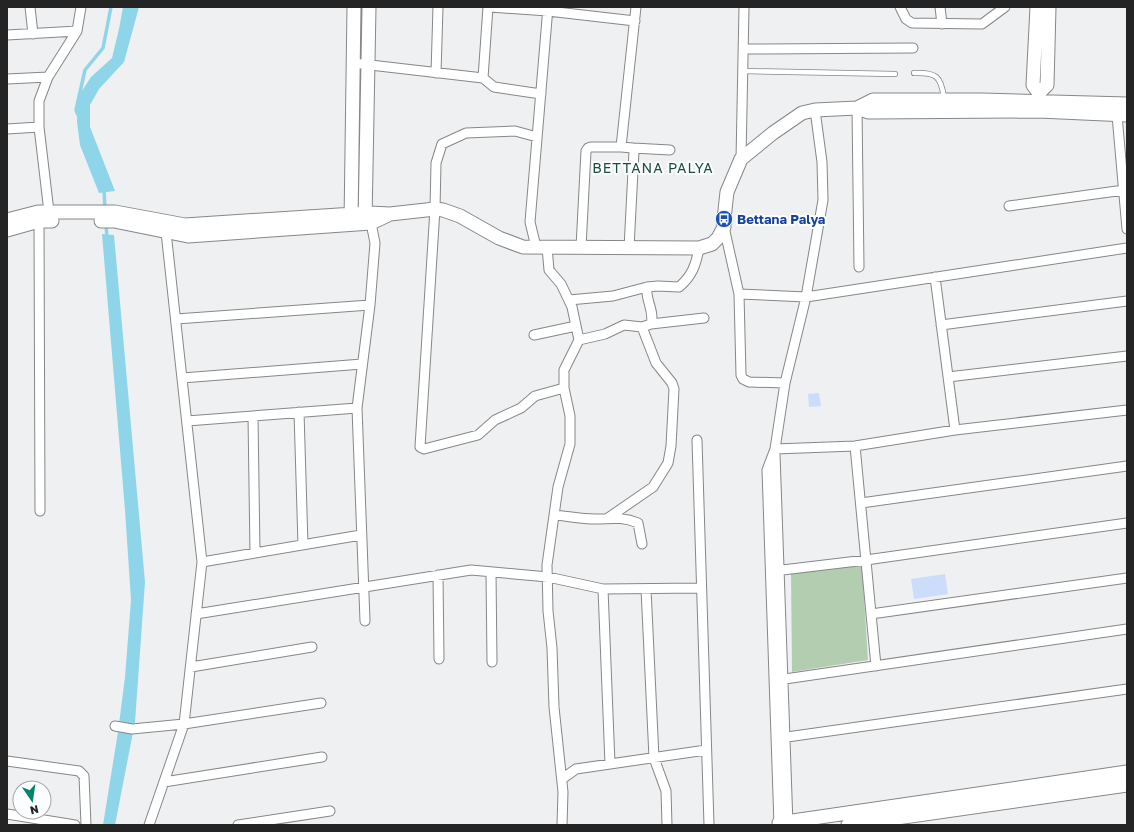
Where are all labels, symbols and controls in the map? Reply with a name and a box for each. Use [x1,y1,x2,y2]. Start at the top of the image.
district label: BETTANA PALYA [592,159,714,176]
bus stop icon: Bettana Palya [714,209,734,229]
place label: Bettana Palya [737,211,826,227]
north arrow [12,780,52,820]
text: N [29,803,40,818]

